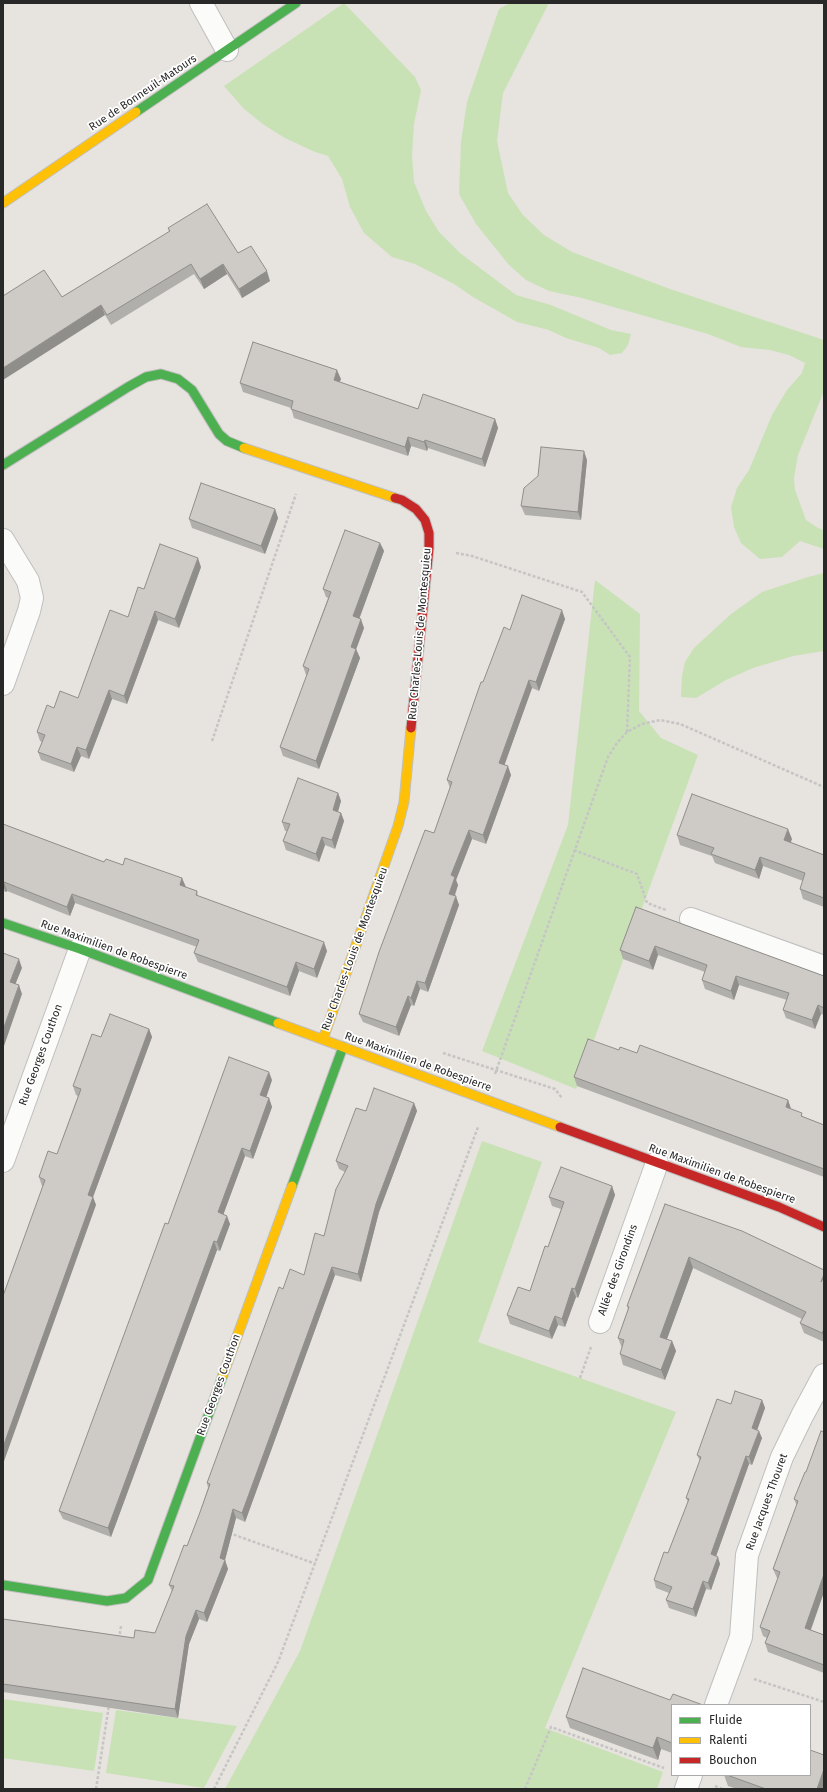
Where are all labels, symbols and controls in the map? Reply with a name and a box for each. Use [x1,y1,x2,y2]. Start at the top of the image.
street label: Rue de Bonneuil-Matours [87,52,199,134]
street label: Rue Charles-Louis de Montesquieu [406,547,434,721]
street label: Rue Charles-Louis de Montesquieu [319,866,391,1032]
street label: Rue Maximilien de Robespierre [39,917,189,983]
street label: Rue Georges Couthon [16,1002,66,1108]
street label: Rue Maximilien de Robespierre [343,1029,493,1095]
street label: Rue Maximilien de Robespierre [647,1141,797,1207]
street label: Allée des Girondins [595,1222,641,1318]
street label: Rue Georges Couthon [194,1332,244,1438]
street label: Rue Jacques Thouret [743,1452,791,1552]
legend [671,1704,811,1776]
text: Fluide [709,1713,742,1727]
text: Ralenti [709,1733,747,1747]
text: Bouchon [709,1753,757,1767]

